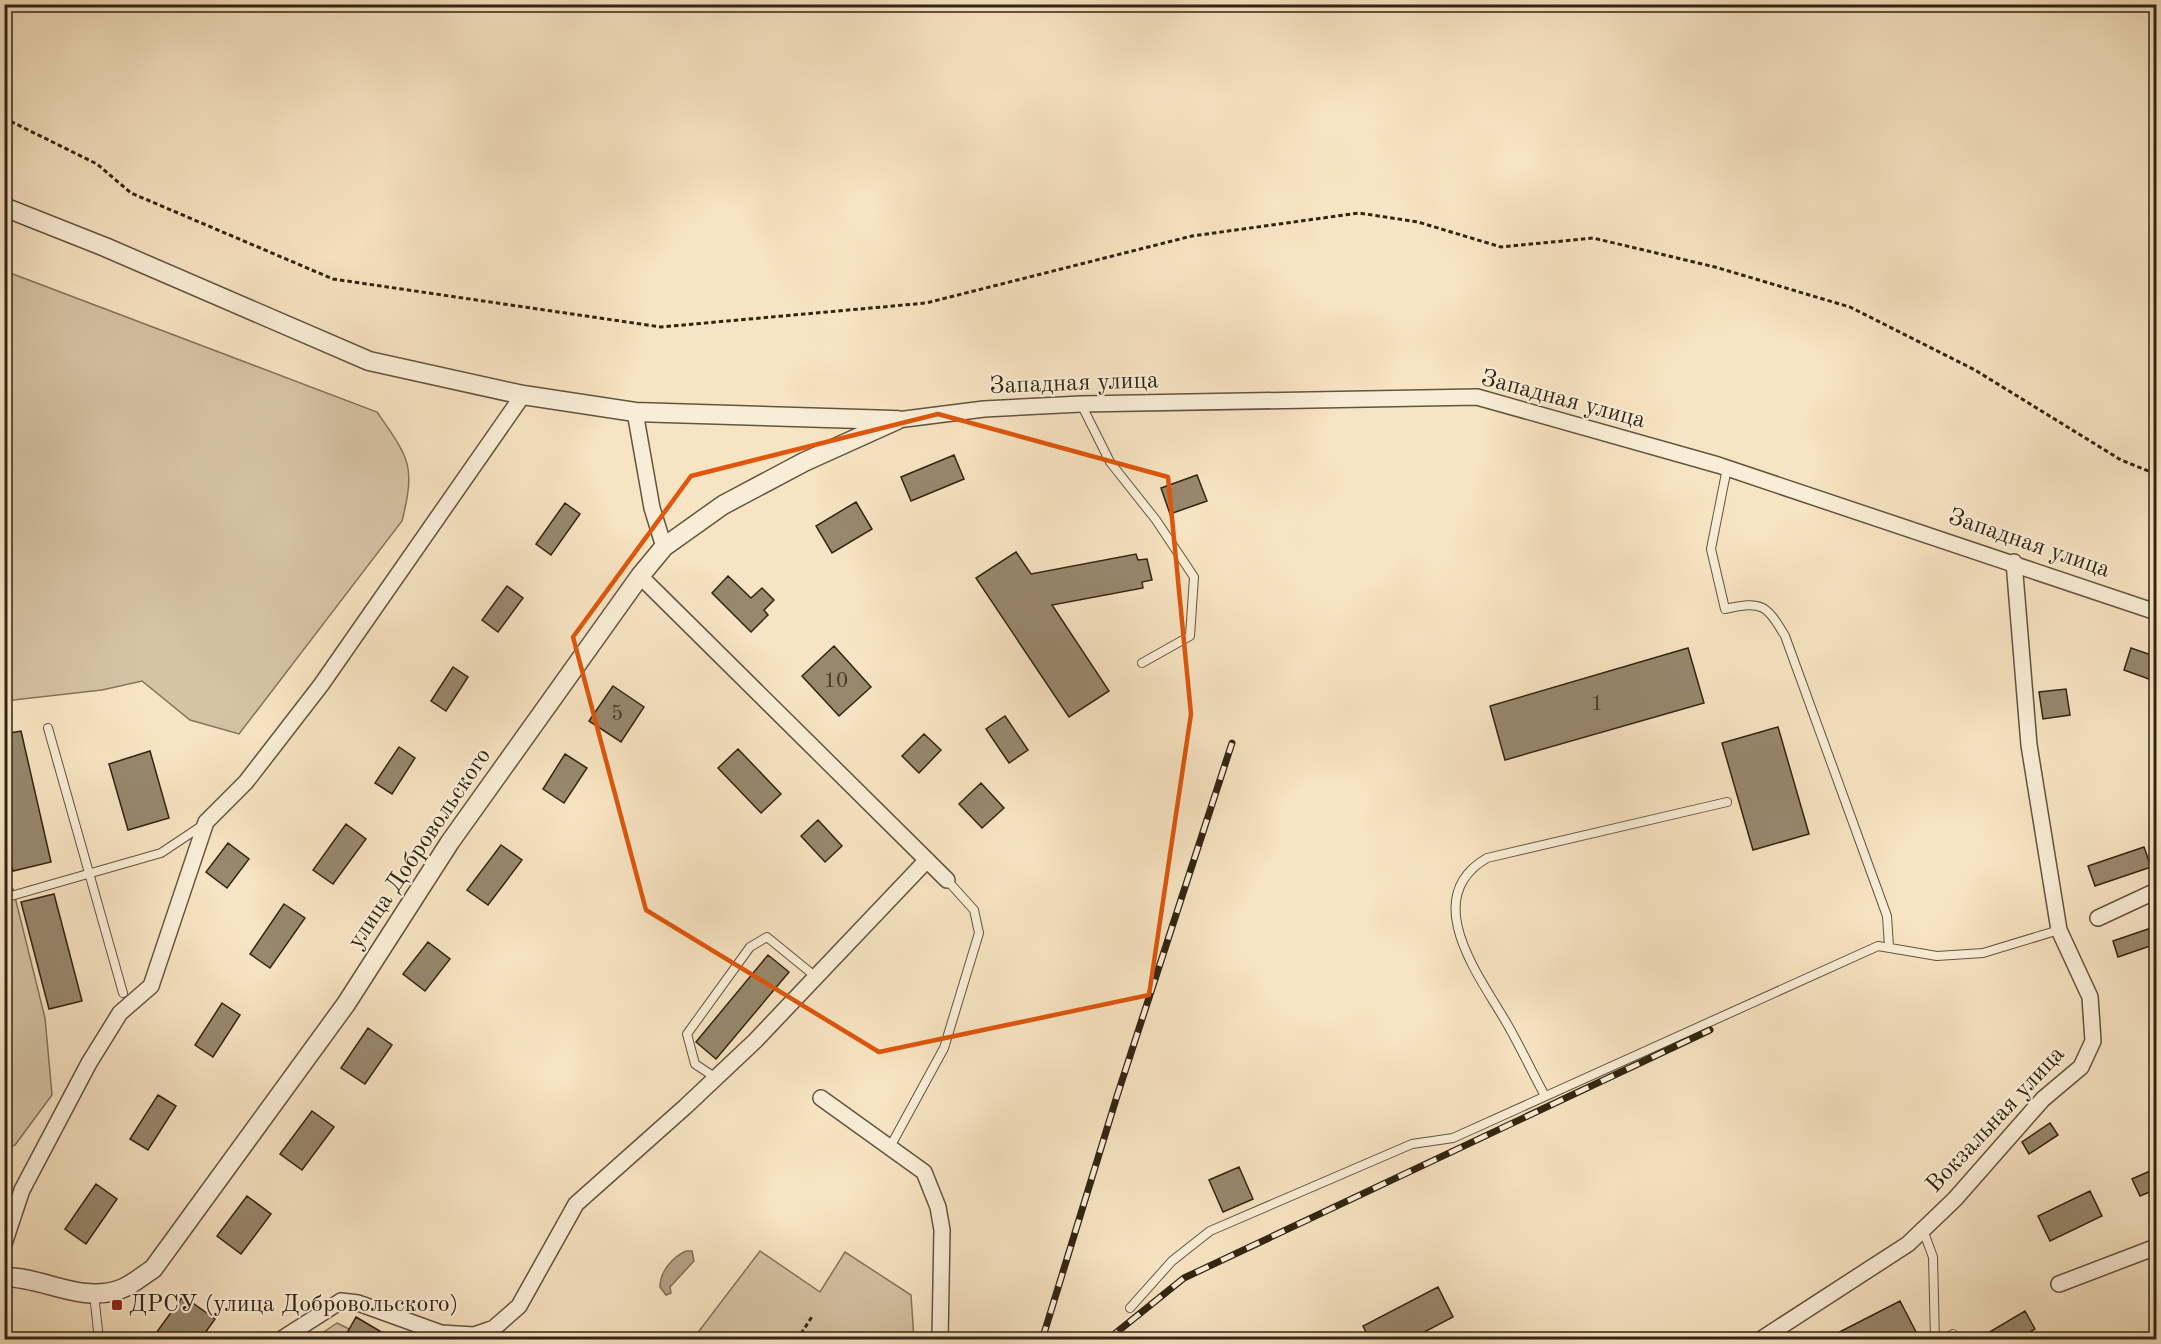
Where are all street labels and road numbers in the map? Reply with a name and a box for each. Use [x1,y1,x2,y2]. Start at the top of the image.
street label: Западная улица [1478,367,1648,434]
street label: Западная улица [989,369,1159,399]
street label: Западная улица [1945,505,2113,583]
street label: улица Добровольского [344,744,496,954]
street label: Вокзальная улица [1922,1042,2070,1198]

